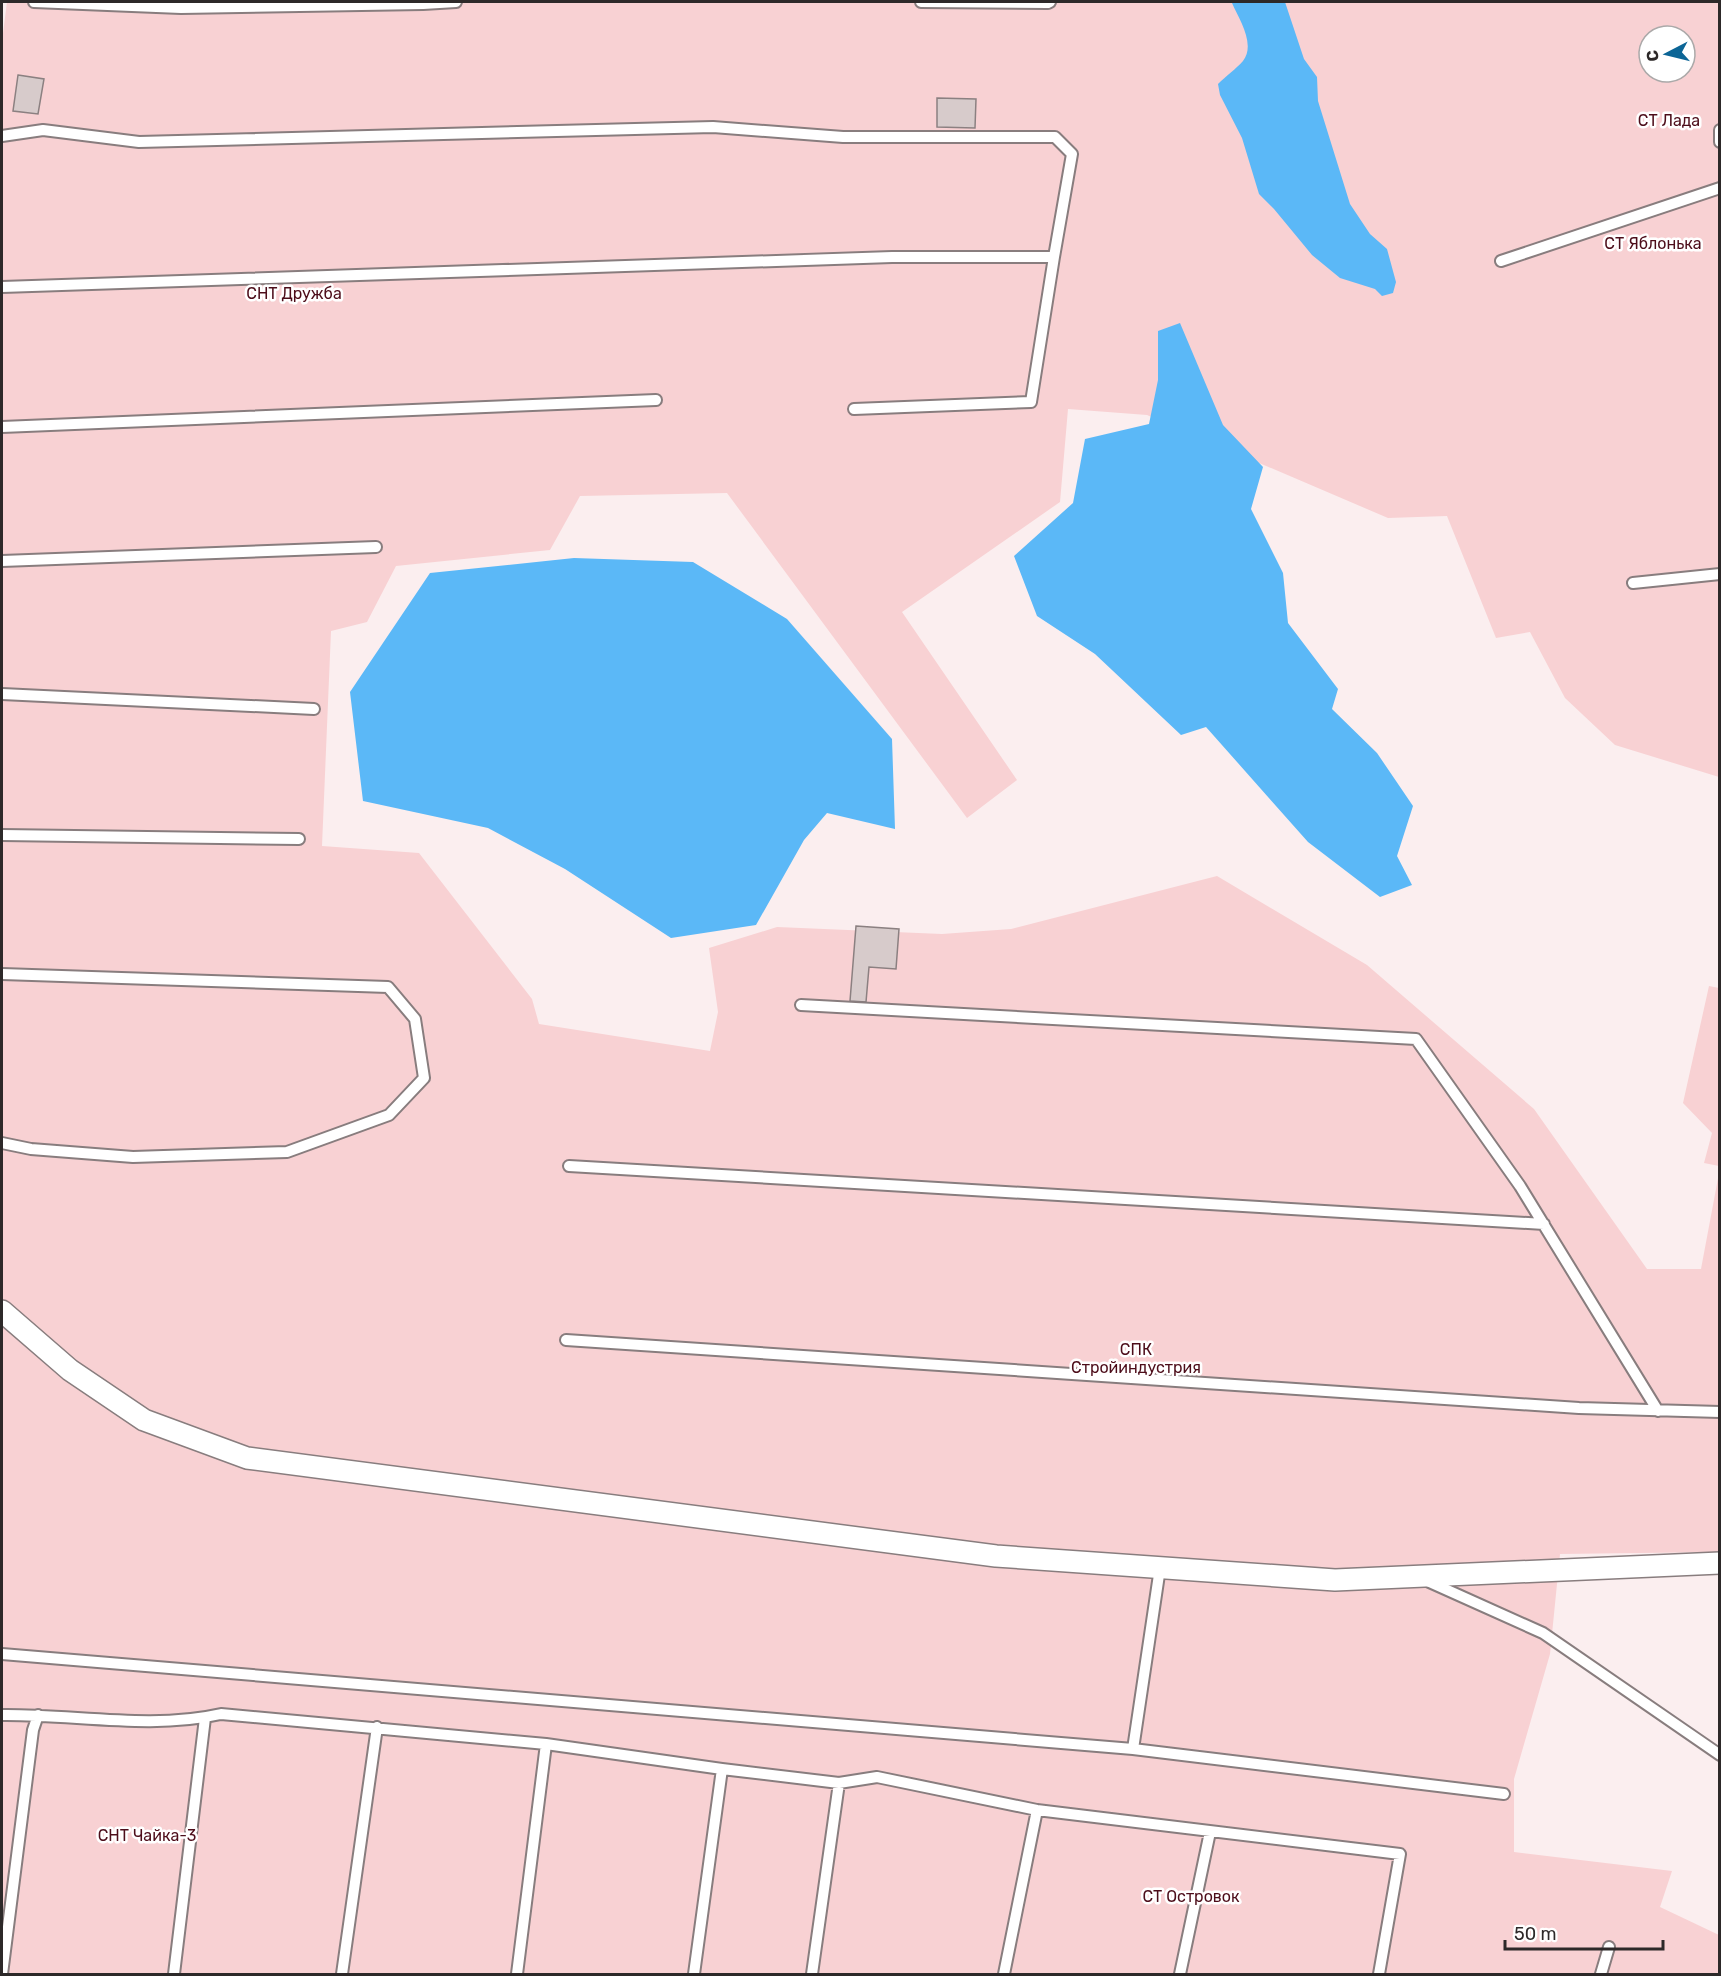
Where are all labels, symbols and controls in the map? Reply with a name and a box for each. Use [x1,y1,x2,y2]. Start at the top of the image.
north arrow [1637,24,1697,84]
text: С [1642,49,1663,63]
park label: СТ Лада [1638,111,1700,130]
park label: СТ Яблонька [1604,234,1702,253]
park label: СНТ Дружба [246,284,342,303]
park label: СПК Стройиндустрия [1071,1340,1201,1377]
park label: СНТ Чайка-3 [98,1826,196,1845]
park label: СТ Островок [1142,1887,1240,1906]
scale bar [1505,1913,1662,1951]
text: 50 m [1514,1923,1557,1945]

